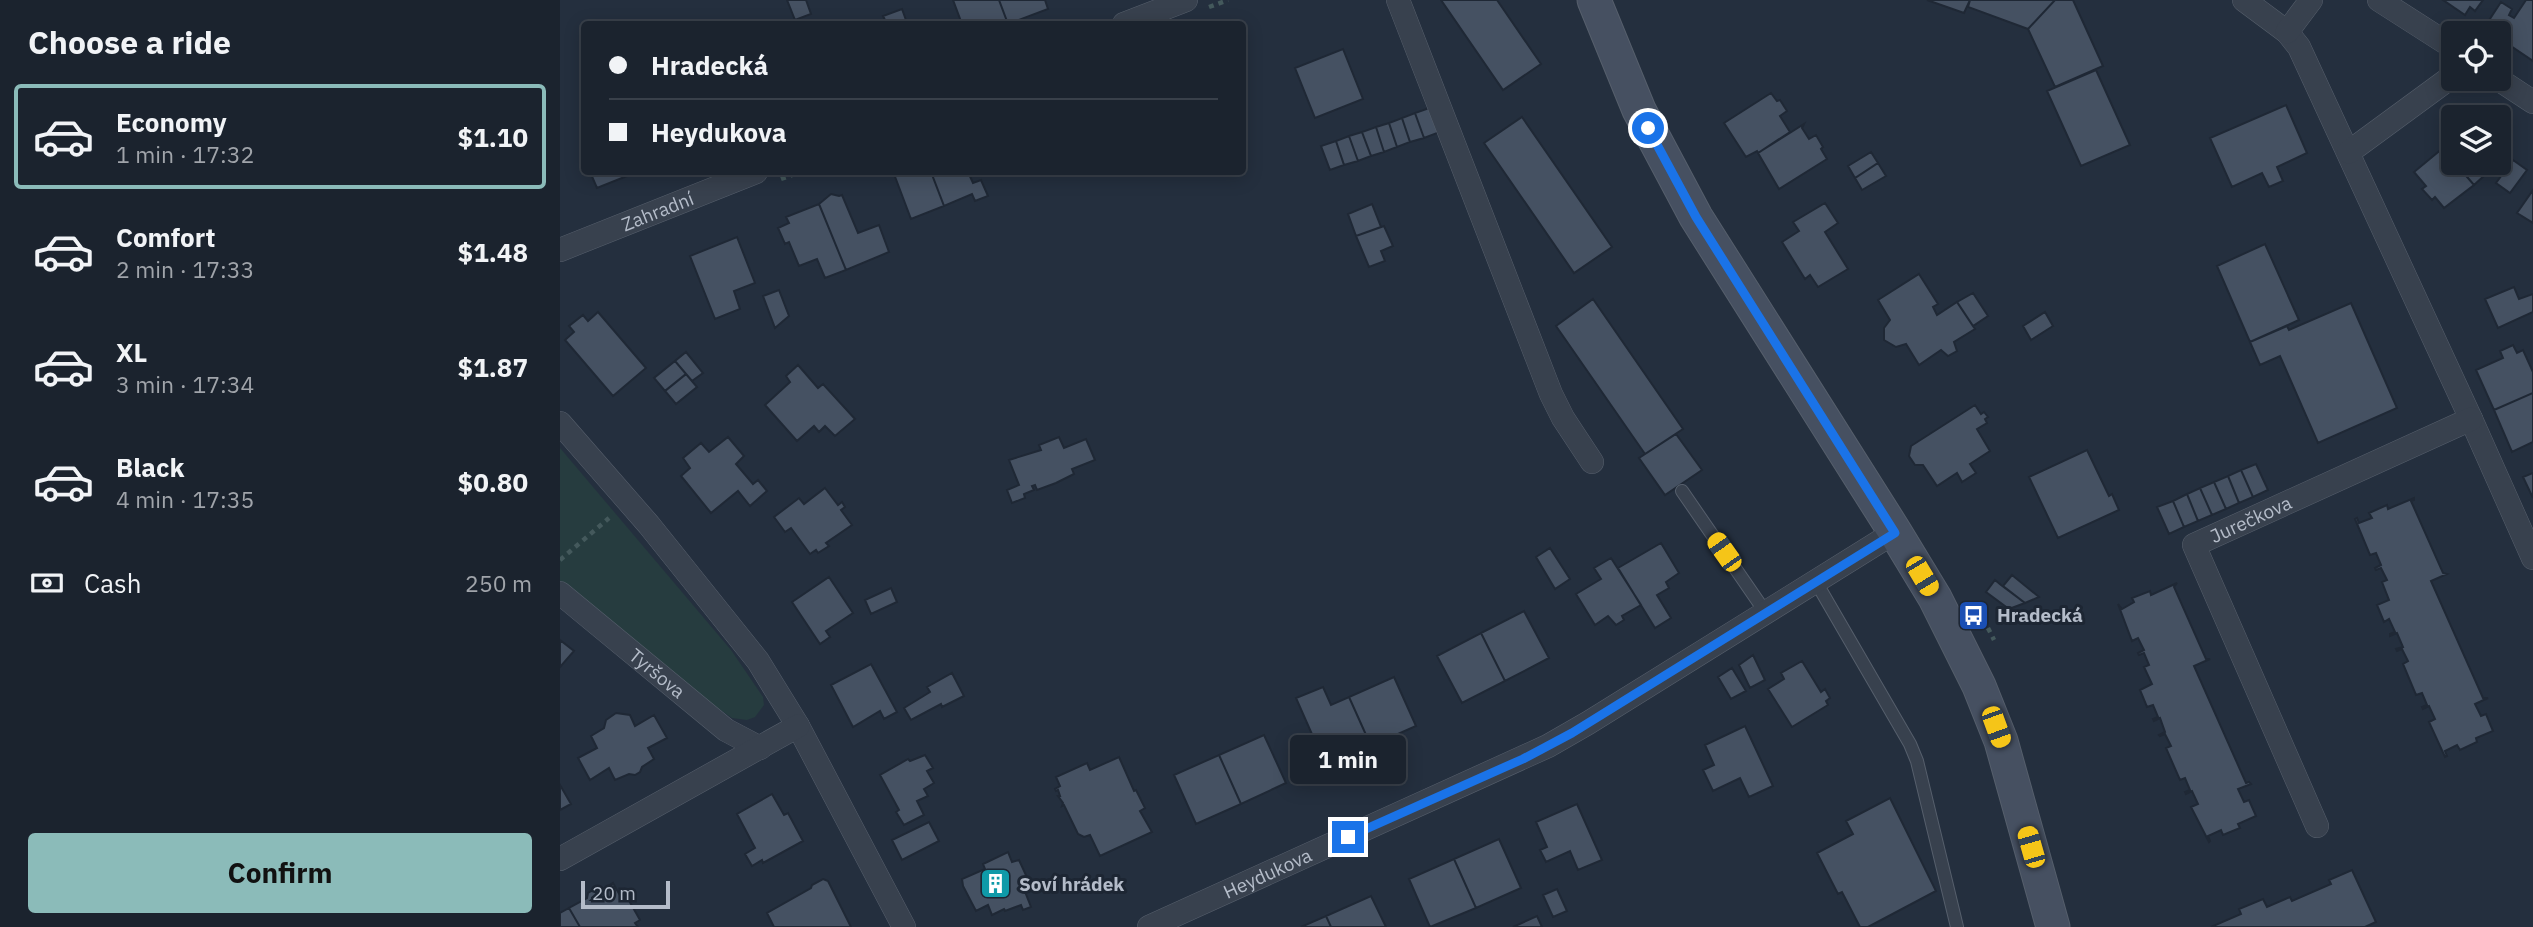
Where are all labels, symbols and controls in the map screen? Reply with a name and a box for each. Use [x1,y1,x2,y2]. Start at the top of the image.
text: Choose a ride [28,21,231,63]
map controls [2441,21,2511,175]
button: locate [2441,21,2511,91]
text: Hradecká [651,48,768,82]
icon: car [32,105,95,168]
text: Economy [116,105,227,139]
button: layers [2441,105,2511,175]
route start [1632,112,1664,144]
text: Heydukova [651,115,787,149]
text: $1.10 [458,120,528,154]
text: 1 min · 17:32 [116,139,254,169]
street label: Zahradní [618,186,697,236]
icon: car [32,220,95,283]
text: Comfort [116,220,215,254]
text: $1.48 [458,235,528,269]
text: 2 min · 17:33 [116,254,254,284]
icon: car [32,335,95,398]
text: XL [116,335,147,369]
text: $1.87 [458,350,528,384]
text: 3 min · 17:34 [116,369,254,399]
icon: car [32,450,95,513]
text: Black [116,450,184,484]
text: $0.80 [458,465,528,499]
text: 4 min · 17:35 [116,484,254,514]
street label: Jurečkova [2206,490,2295,548]
car [1704,529,1745,575]
car [1903,553,1942,599]
icon: cash [28,564,66,602]
text: Cash [84,566,141,600]
text: 250 m [465,568,532,598]
bus stop icon: Hradecká [1957,598,1991,632]
place label: Hradecká [1997,603,2083,627]
street label: Tyršova [624,643,690,703]
car [1979,704,2014,750]
callout: 1 min [1290,736,1406,784]
text: 1 min [1318,744,1378,774]
route end [1332,821,1364,853]
car [2016,824,2047,870]
button: Confirm [28,833,532,913]
street label: Heydukova [1219,843,1315,904]
building icon: Soví hrádek [979,867,1013,901]
place label: Soví hrádek [1019,872,1124,896]
scale bar [581,878,670,910]
text: 20 m [592,881,636,905]

